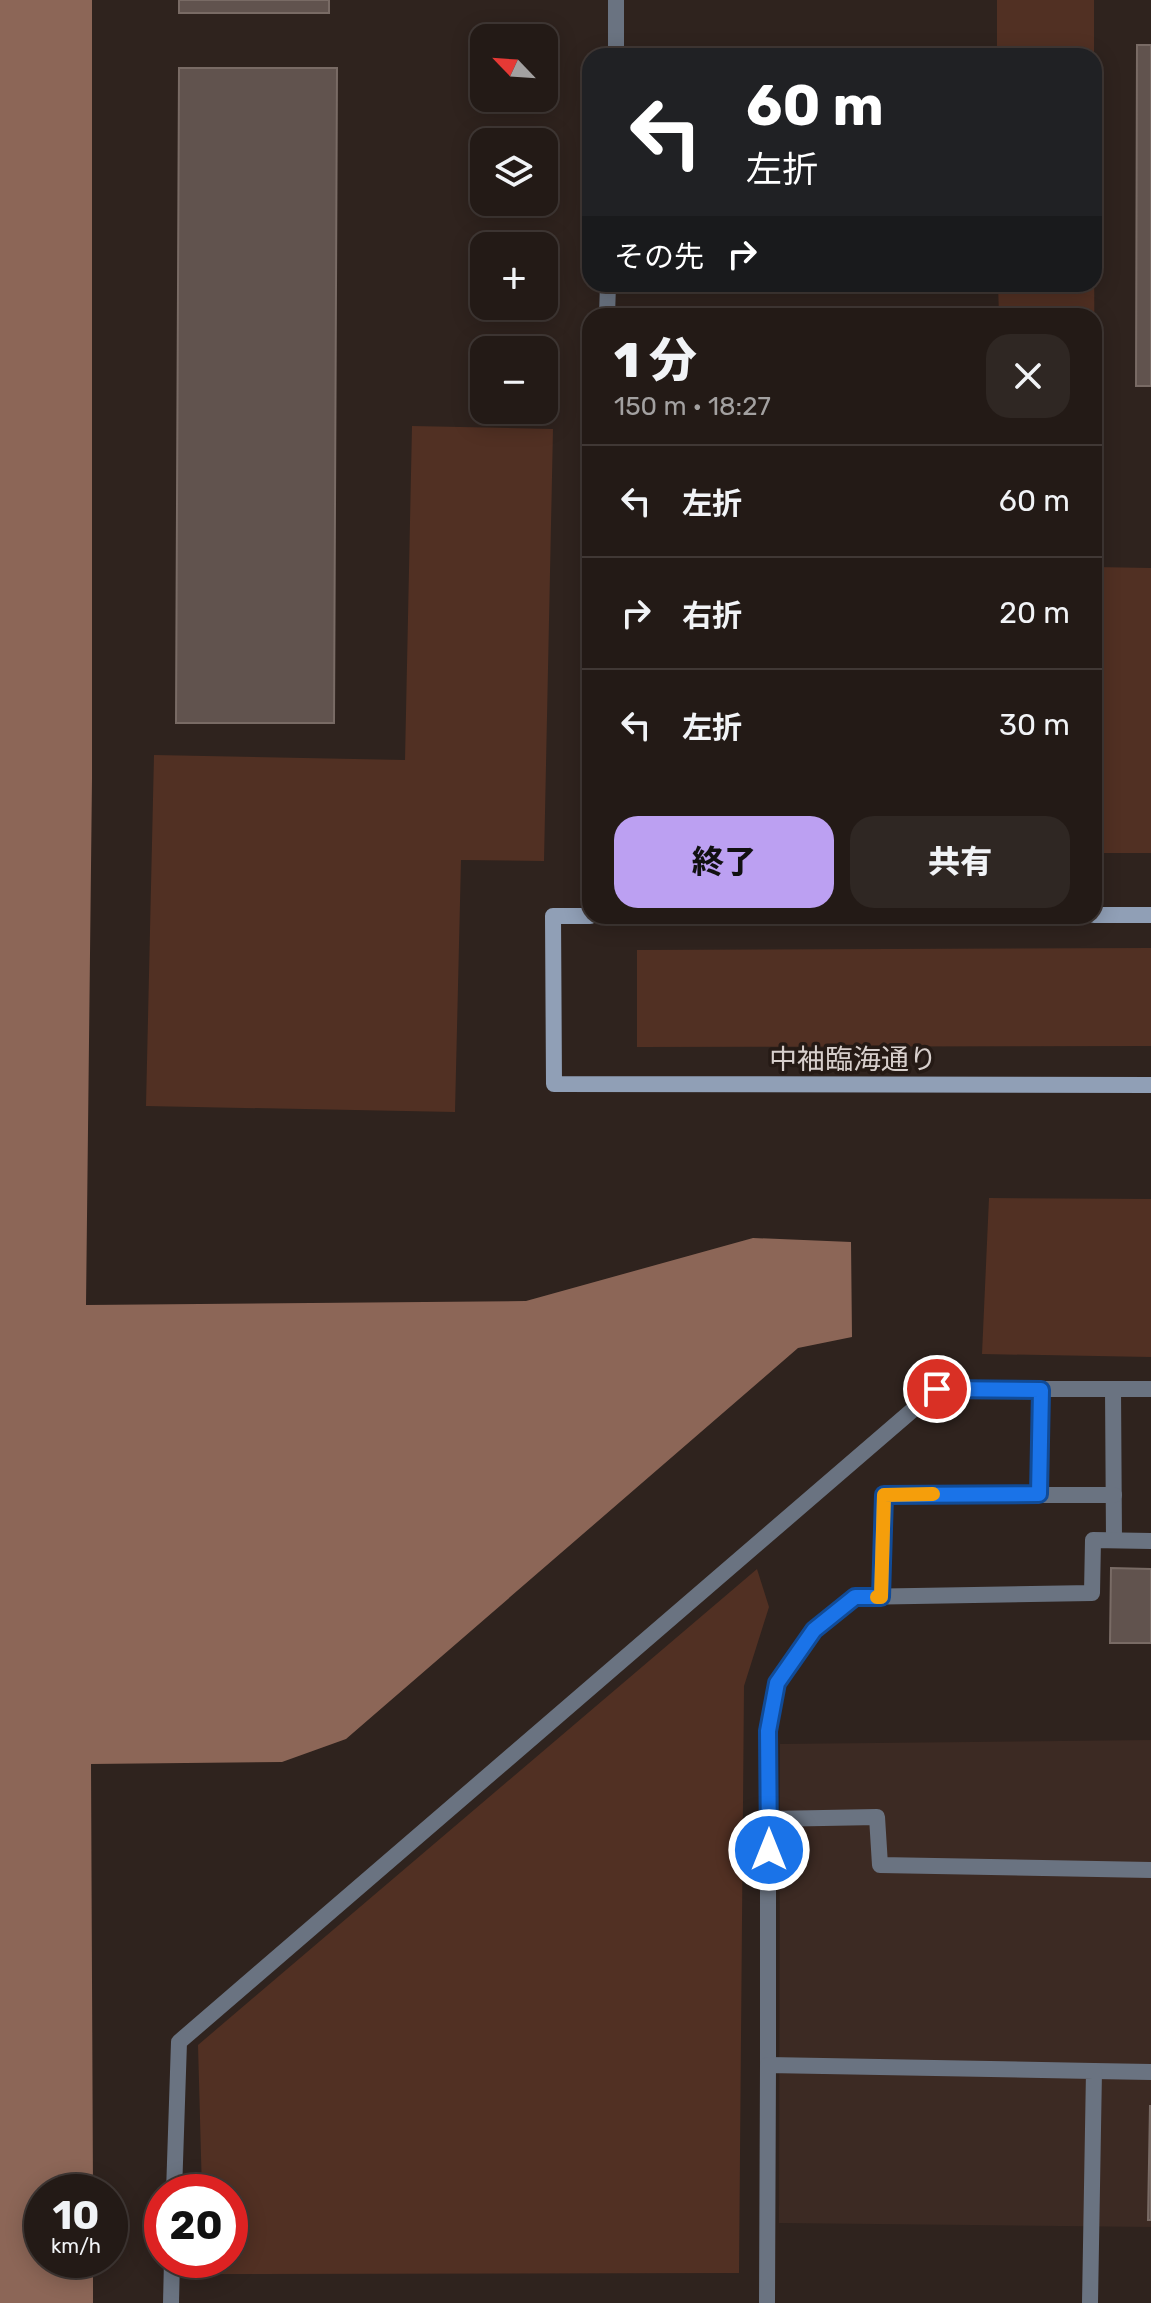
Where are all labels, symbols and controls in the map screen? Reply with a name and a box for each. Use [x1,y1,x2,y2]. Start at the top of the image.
north arrow [470,24,558,112]
map controls [470,24,558,424]
text: 60 m [746,73,884,139]
icon: left [614,80,718,184]
button: layers [470,128,558,216]
text: 左折 [746,148,818,191]
button: + [470,232,558,320]
icon: right [720,232,764,276]
text: その先 [614,239,704,275]
text: 1 分 [614,332,697,389]
button: close [986,334,1070,418]
button: − [470,336,558,424]
text: 150 m · 18:27 [614,391,771,422]
icon: left [614,479,658,523]
text: 60 m [999,483,1070,519]
text: 左折 [682,486,742,522]
icon: right [614,591,658,635]
text: 20 m [999,595,1070,631]
text: 右折 [682,598,742,634]
icon: left [614,703,658,747]
text: 30 m [999,707,1070,743]
text: 左折 [682,710,742,746]
button: 終了 [614,816,834,908]
button: 共有 [850,816,1070,908]
street label: 中袖臨海通り [769,1043,937,1076]
pin [903,1355,971,1423]
icon: arrive [915,1367,959,1411]
position arrow [727,1808,811,1892]
speed limit sign: 20 [144,2174,248,2278]
text: 10 [52,2192,100,2239]
text: km/h [51,2234,101,2258]

